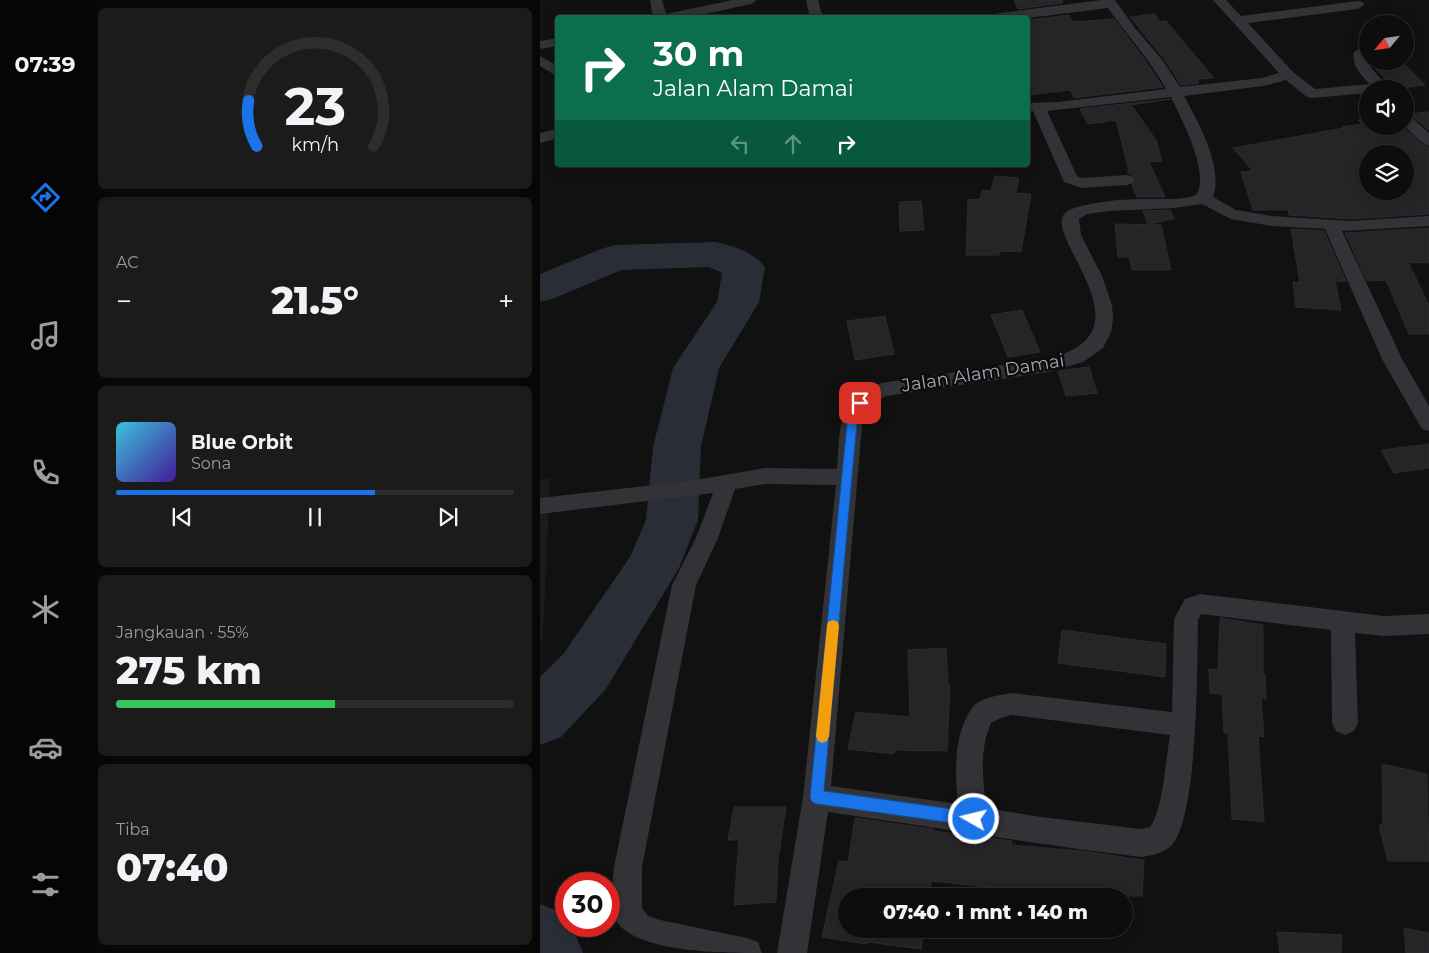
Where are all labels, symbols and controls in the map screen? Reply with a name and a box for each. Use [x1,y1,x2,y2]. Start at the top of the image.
north arrow [1359,15,1414,70]
map controls [1359,15,1414,200]
text: 30 m [653,32,744,75]
icon: right [570,35,635,100]
text: 07:39 [15,51,75,78]
text: 23 [284,75,346,138]
text: Jalan Alam Damai [653,75,854,102]
button: sound [1359,80,1414,135]
icon: left [726,130,754,158]
icon: ahead [779,130,807,158]
icon: right [832,130,860,158]
text: km/h [291,134,339,155]
button: layers [1359,145,1414,200]
icon: directions [28,180,63,215]
text: AC [116,253,139,272]
text: 21.5° [271,277,359,324]
text: − [116,284,132,318]
text: + [498,284,514,318]
icon: music [28,318,63,353]
street label: Jalan Alam Damai [899,349,1066,397]
pin [839,382,881,424]
icon: arrive [846,389,874,417]
text: Blue Orbit [191,431,293,454]
text: Sona [191,454,231,473]
icon: phone [28,455,63,490]
icon: previous [168,503,196,531]
icon: pause [301,503,329,531]
icon: next [434,503,462,531]
icon: climate [28,592,63,627]
text: Jangkauan · 55% [116,623,249,642]
text: 275 km [116,647,262,694]
icon: car [28,730,63,765]
position arrow [947,792,999,844]
text: Tiba [116,820,150,839]
text: 07:40 [116,844,229,891]
icon: filters [28,867,63,902]
speed limit sign: 30 [555,872,620,937]
text: 07:40 · 1 mnt · 140 m [883,901,1088,924]

